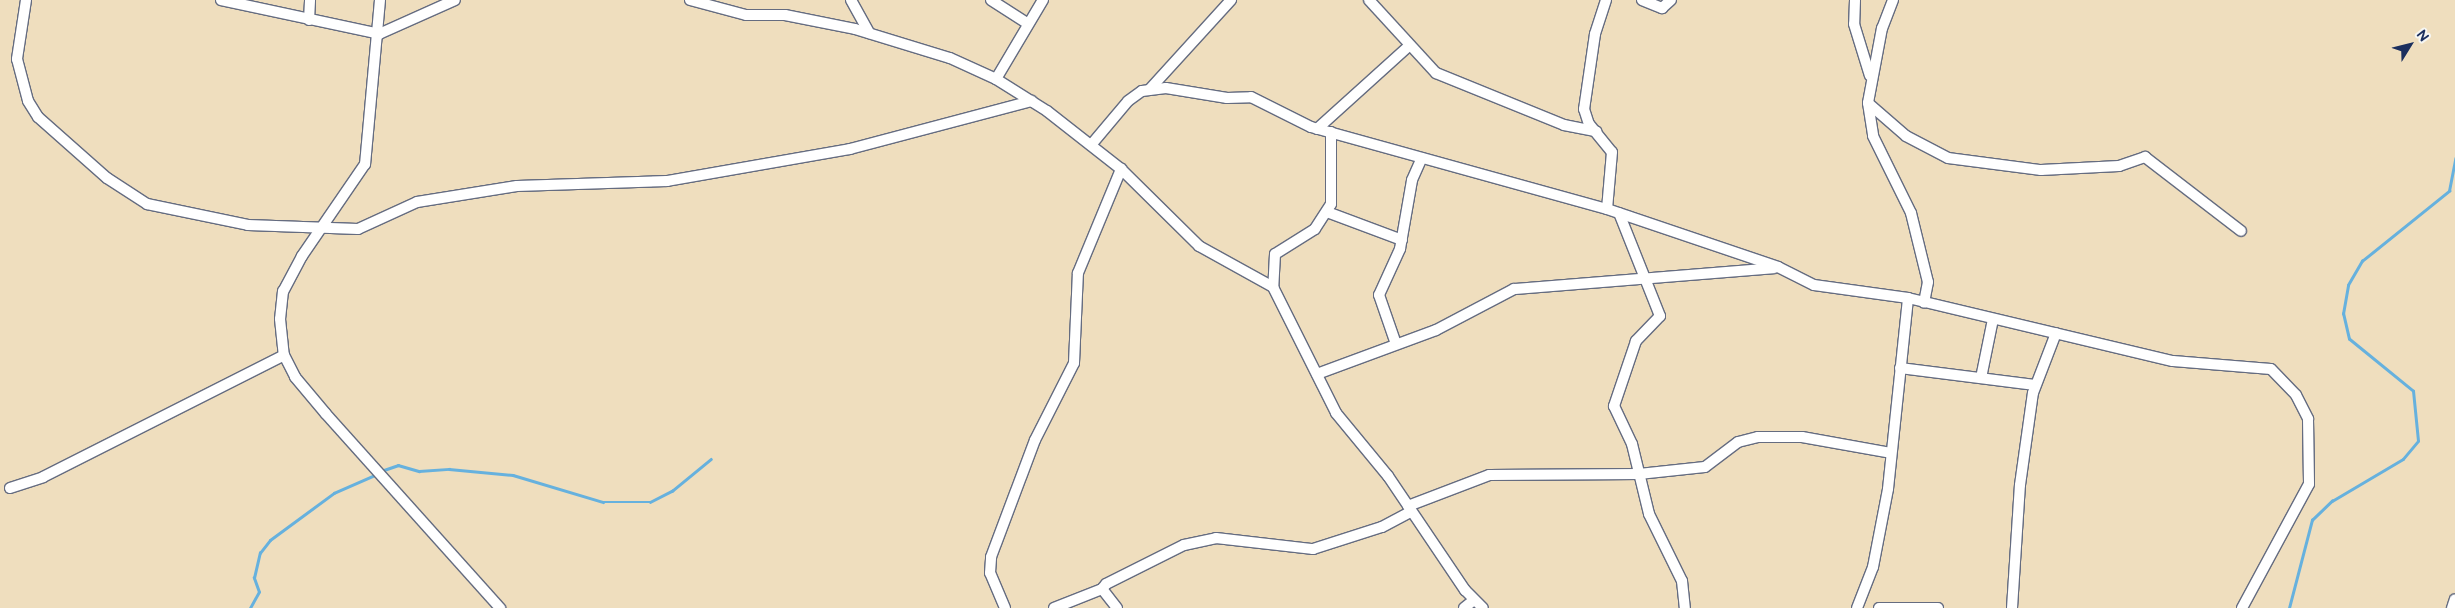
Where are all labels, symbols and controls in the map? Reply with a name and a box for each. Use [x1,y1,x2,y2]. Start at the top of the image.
north arrow [2385,20,2435,70]
text: N [2413,27,2433,45]

